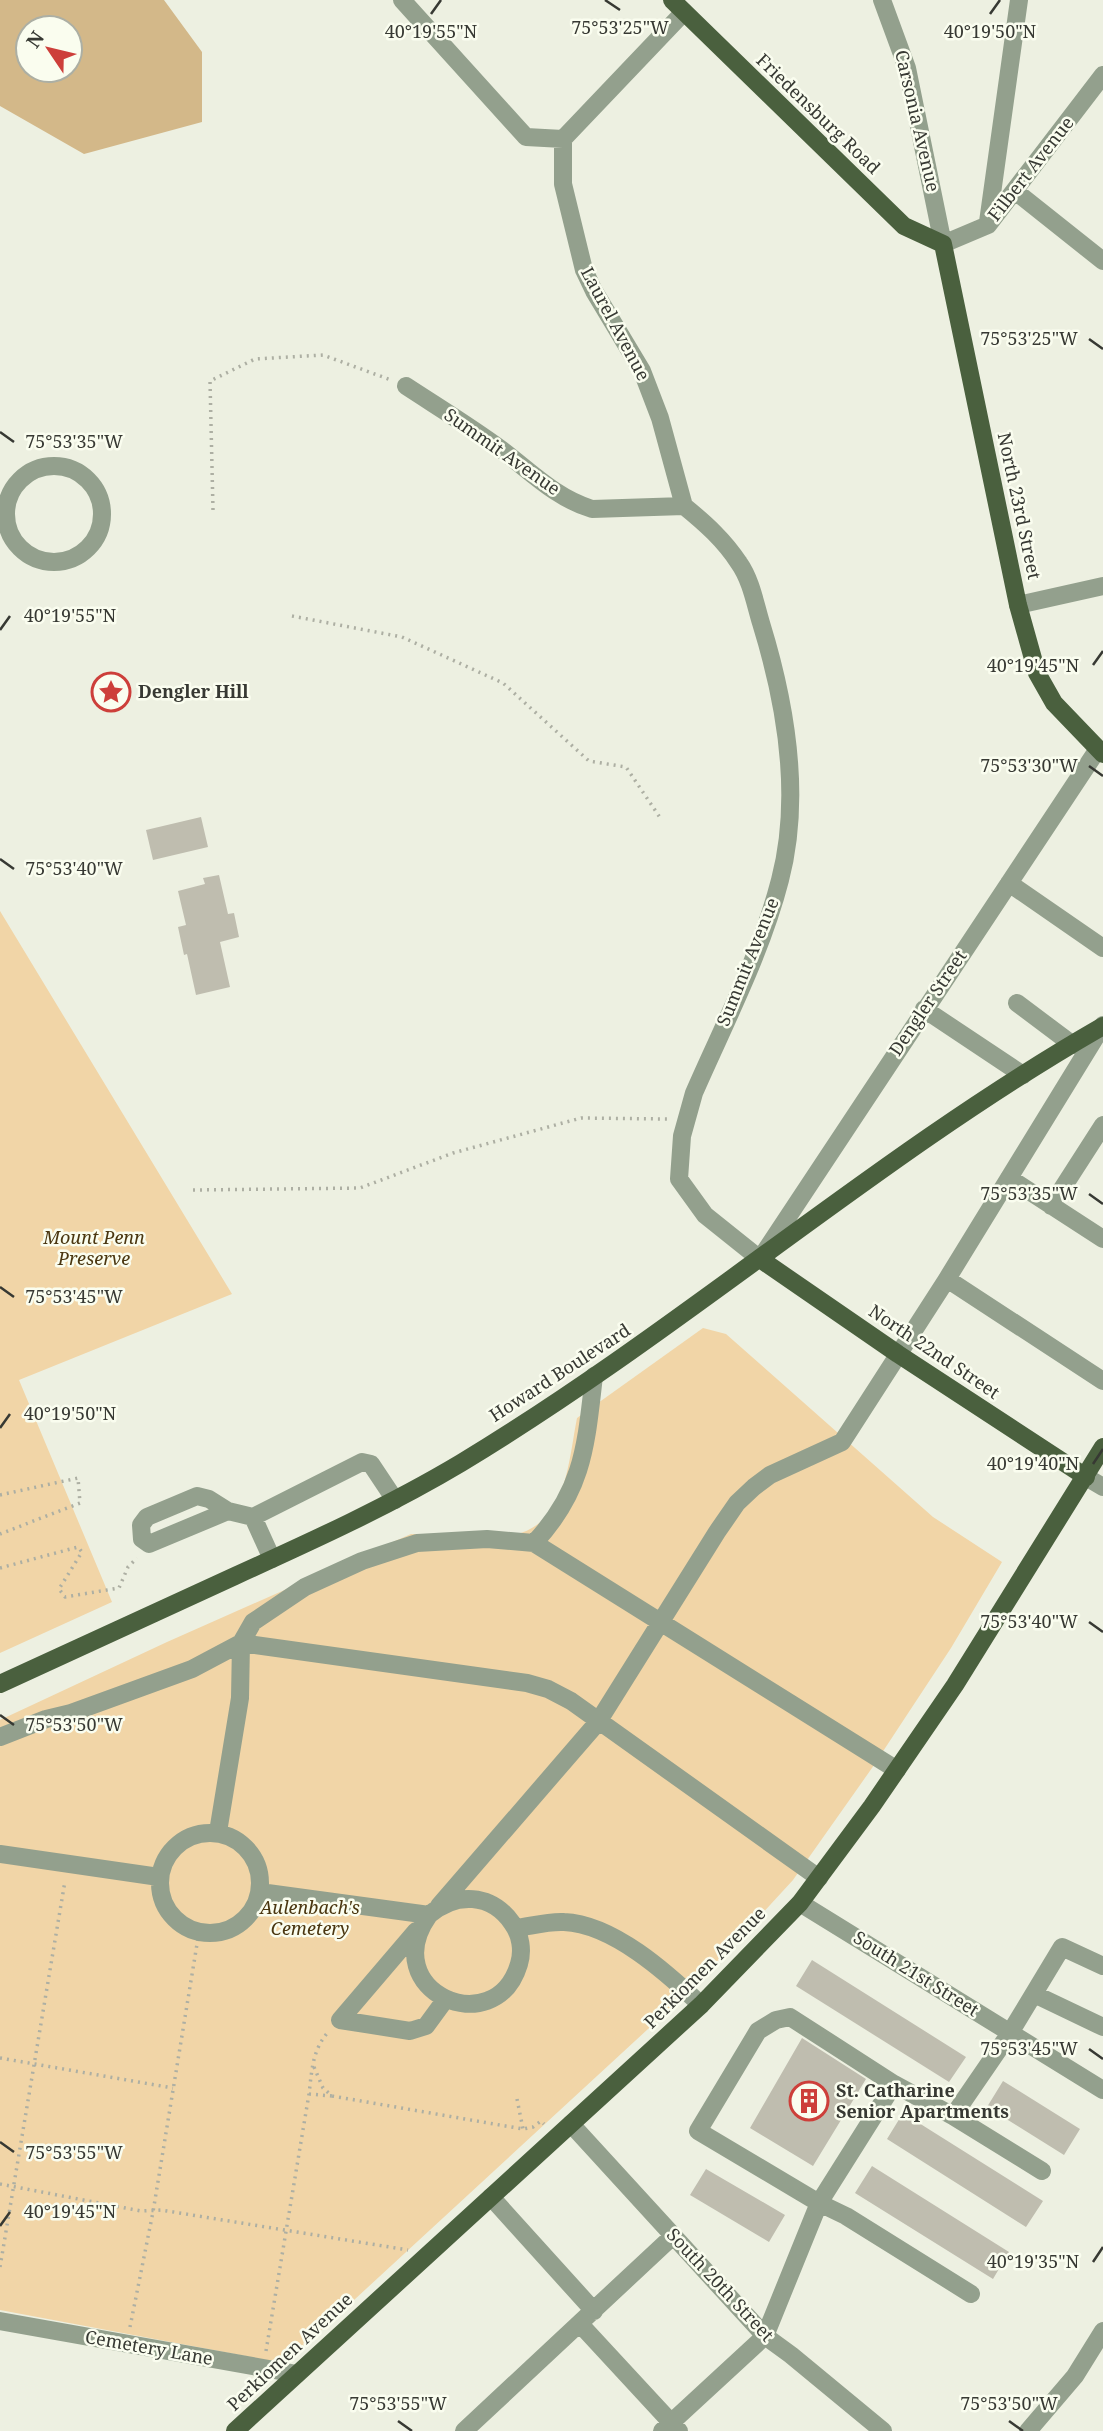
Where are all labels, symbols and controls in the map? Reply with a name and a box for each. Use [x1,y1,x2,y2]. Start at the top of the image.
north arrow [14,14,84,84]
text: 75°53'25"W [571,15,669,39]
text: 40°19'55"N [385,19,478,43]
text: 40°19'50"N [944,19,1037,43]
text: N [20,26,50,53]
street label: Friedensburg Road [752,48,886,179]
street label: Carsonia Avenue [890,48,946,194]
street label: Filbert Avenue [982,111,1079,226]
street label: Laurel Avenue [576,262,656,385]
text: 75°53'25"W [980,326,1078,350]
street label: Summit Avenue [440,402,565,500]
text: 75°53'35"W [25,429,123,453]
street label: North 23rd Street [993,430,1047,581]
text: 40°19'55"N [24,603,117,627]
text: 40°19'45"N [987,653,1080,677]
place icon: Dengler Hill [90,671,132,713]
place label: Dengler Hill [138,679,249,703]
text: 75°53'30"W [980,753,1078,777]
text: 75°53'40"W [25,856,123,880]
street label: Summit Avenue [710,894,784,1029]
street label: Dengler Street [883,945,971,1060]
text: 75°53'35"W [980,1181,1078,1205]
park label: Mount Penn Preserve [42,1225,145,1270]
text: 75°53'45"W [25,1284,123,1308]
street label: North 22nd Street [865,1299,1005,1404]
street label: Howard Boulevard [484,1318,635,1427]
text: 40°19'50"N [24,1401,117,1425]
text: 40°19'40"N [987,1451,1080,1475]
text: 75°53'40"W [980,1609,1078,1633]
text: 75°53'50"W [25,1712,123,1736]
park label: Aulenbach's Cemetery [258,1895,360,1940]
street label: Perkiomen Avenue [638,1901,770,2033]
street label: South 21st Street [849,1925,984,2021]
text: 75°53'45"W [980,2036,1078,2060]
place label: St. Catharine Senior Apartments [836,2078,1009,2123]
building icon: St. Catharine Senior Apartments [788,2080,830,2122]
text: 75°53'55"W [25,2140,123,2164]
text: 40°19'45"N [24,2199,117,2223]
street label: South 20th Street [662,2222,780,2346]
text: 40°19'35"N [987,2249,1080,2273]
street label: Perkiomen Avenue [222,2287,357,2416]
street label: Cemetery Lane [83,2324,215,2370]
text: 75°53'55"W [349,2391,447,2415]
text: 75°53'50"W [960,2391,1058,2415]

